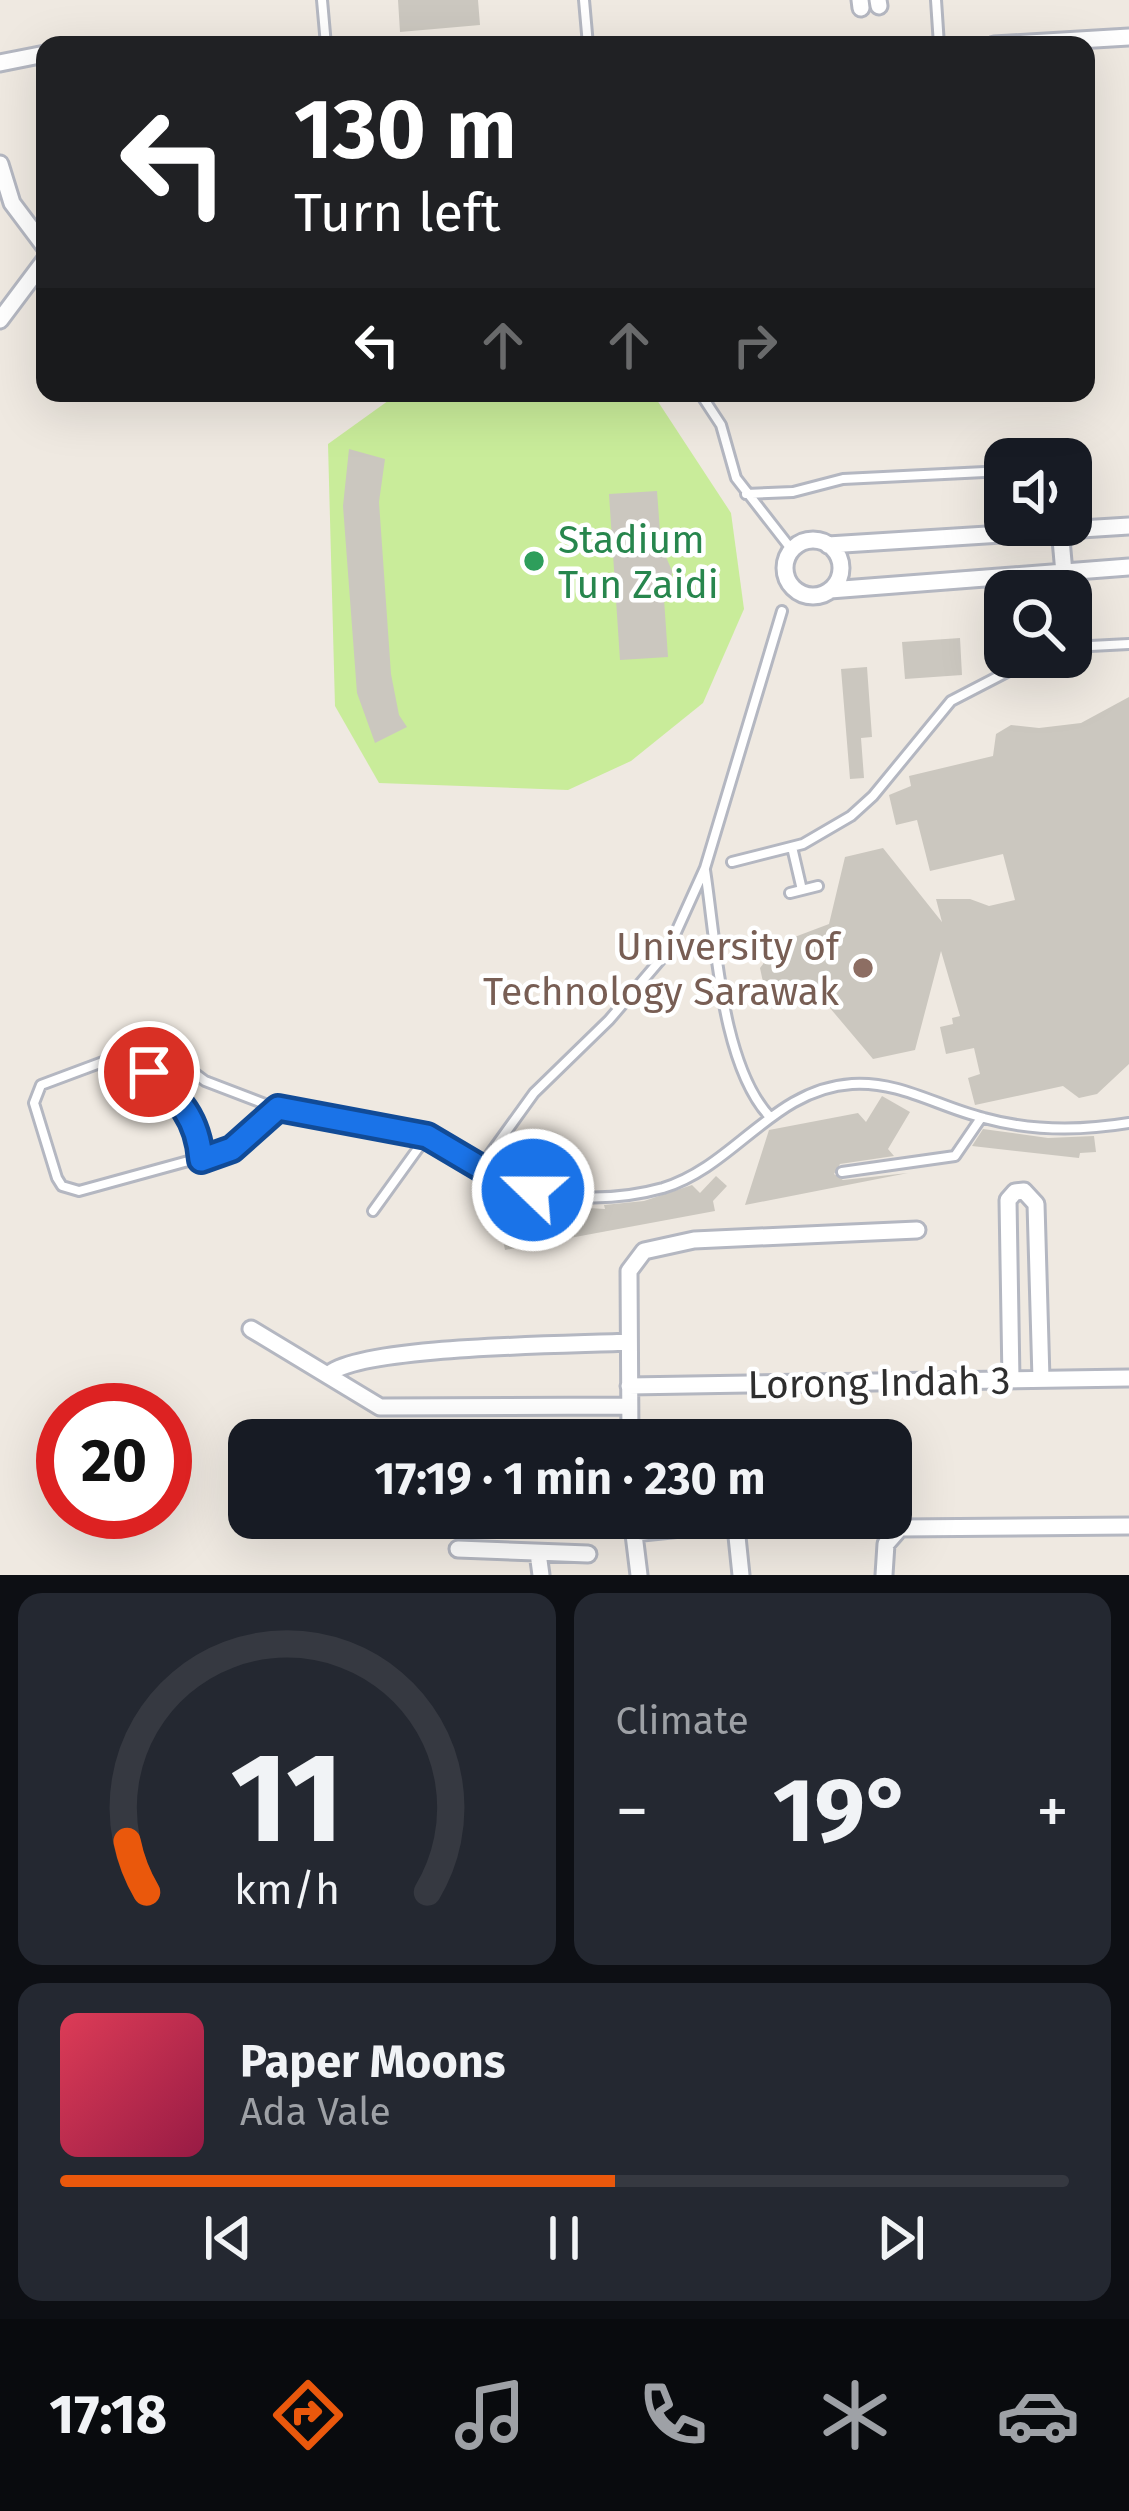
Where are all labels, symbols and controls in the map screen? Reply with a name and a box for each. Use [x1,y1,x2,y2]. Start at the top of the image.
text: 130 m [294,79,517,180]
icon: left [96,84,252,240]
text: Turn left [294,181,501,245]
icon: left [344,312,410,378]
icon: ahead [470,312,536,378]
icon: ahead [596,312,662,378]
icon: right [722,312,788,378]
map controls [984,438,1092,678]
button: sound [984,438,1092,546]
place label: Stadium Tun Zaidi [558,517,719,608]
marker: Stadium Tun Zaidi [521,548,547,574]
button: search [984,570,1092,678]
place label: University of Technology Sarawak [483,924,842,1015]
marker: University of Technology Sarawak [850,955,876,981]
pin [98,1021,200,1123]
icon: arrive [116,1039,182,1105]
position arrow [470,1127,596,1253]
street label: Lorong Indah 3 [747,1358,1011,1408]
speed limit sign: 20 [36,1383,192,1539]
text: 17:19 · 1 min · 230 m [374,1452,766,1506]
text: Climate [616,1698,749,1744]
text: 11 [230,1724,344,1874]
text: 19° [773,1757,912,1865]
text: − [616,1772,649,1851]
text: + [1036,1772,1069,1851]
text: km/h [234,1864,340,1915]
text: Paper Moons [240,2035,505,2089]
text: Ada Vale [240,2089,391,2135]
icon: previous [195,2205,261,2271]
icon: pause [531,2205,597,2271]
icon: next [868,2205,934,2271]
icon: directions [266,2373,350,2457]
icon: music [448,2373,532,2457]
icon: phone [631,2373,715,2457]
icon: climate [813,2373,897,2457]
icon: car [996,2373,1080,2457]
text: 17:18 [49,2383,167,2447]

